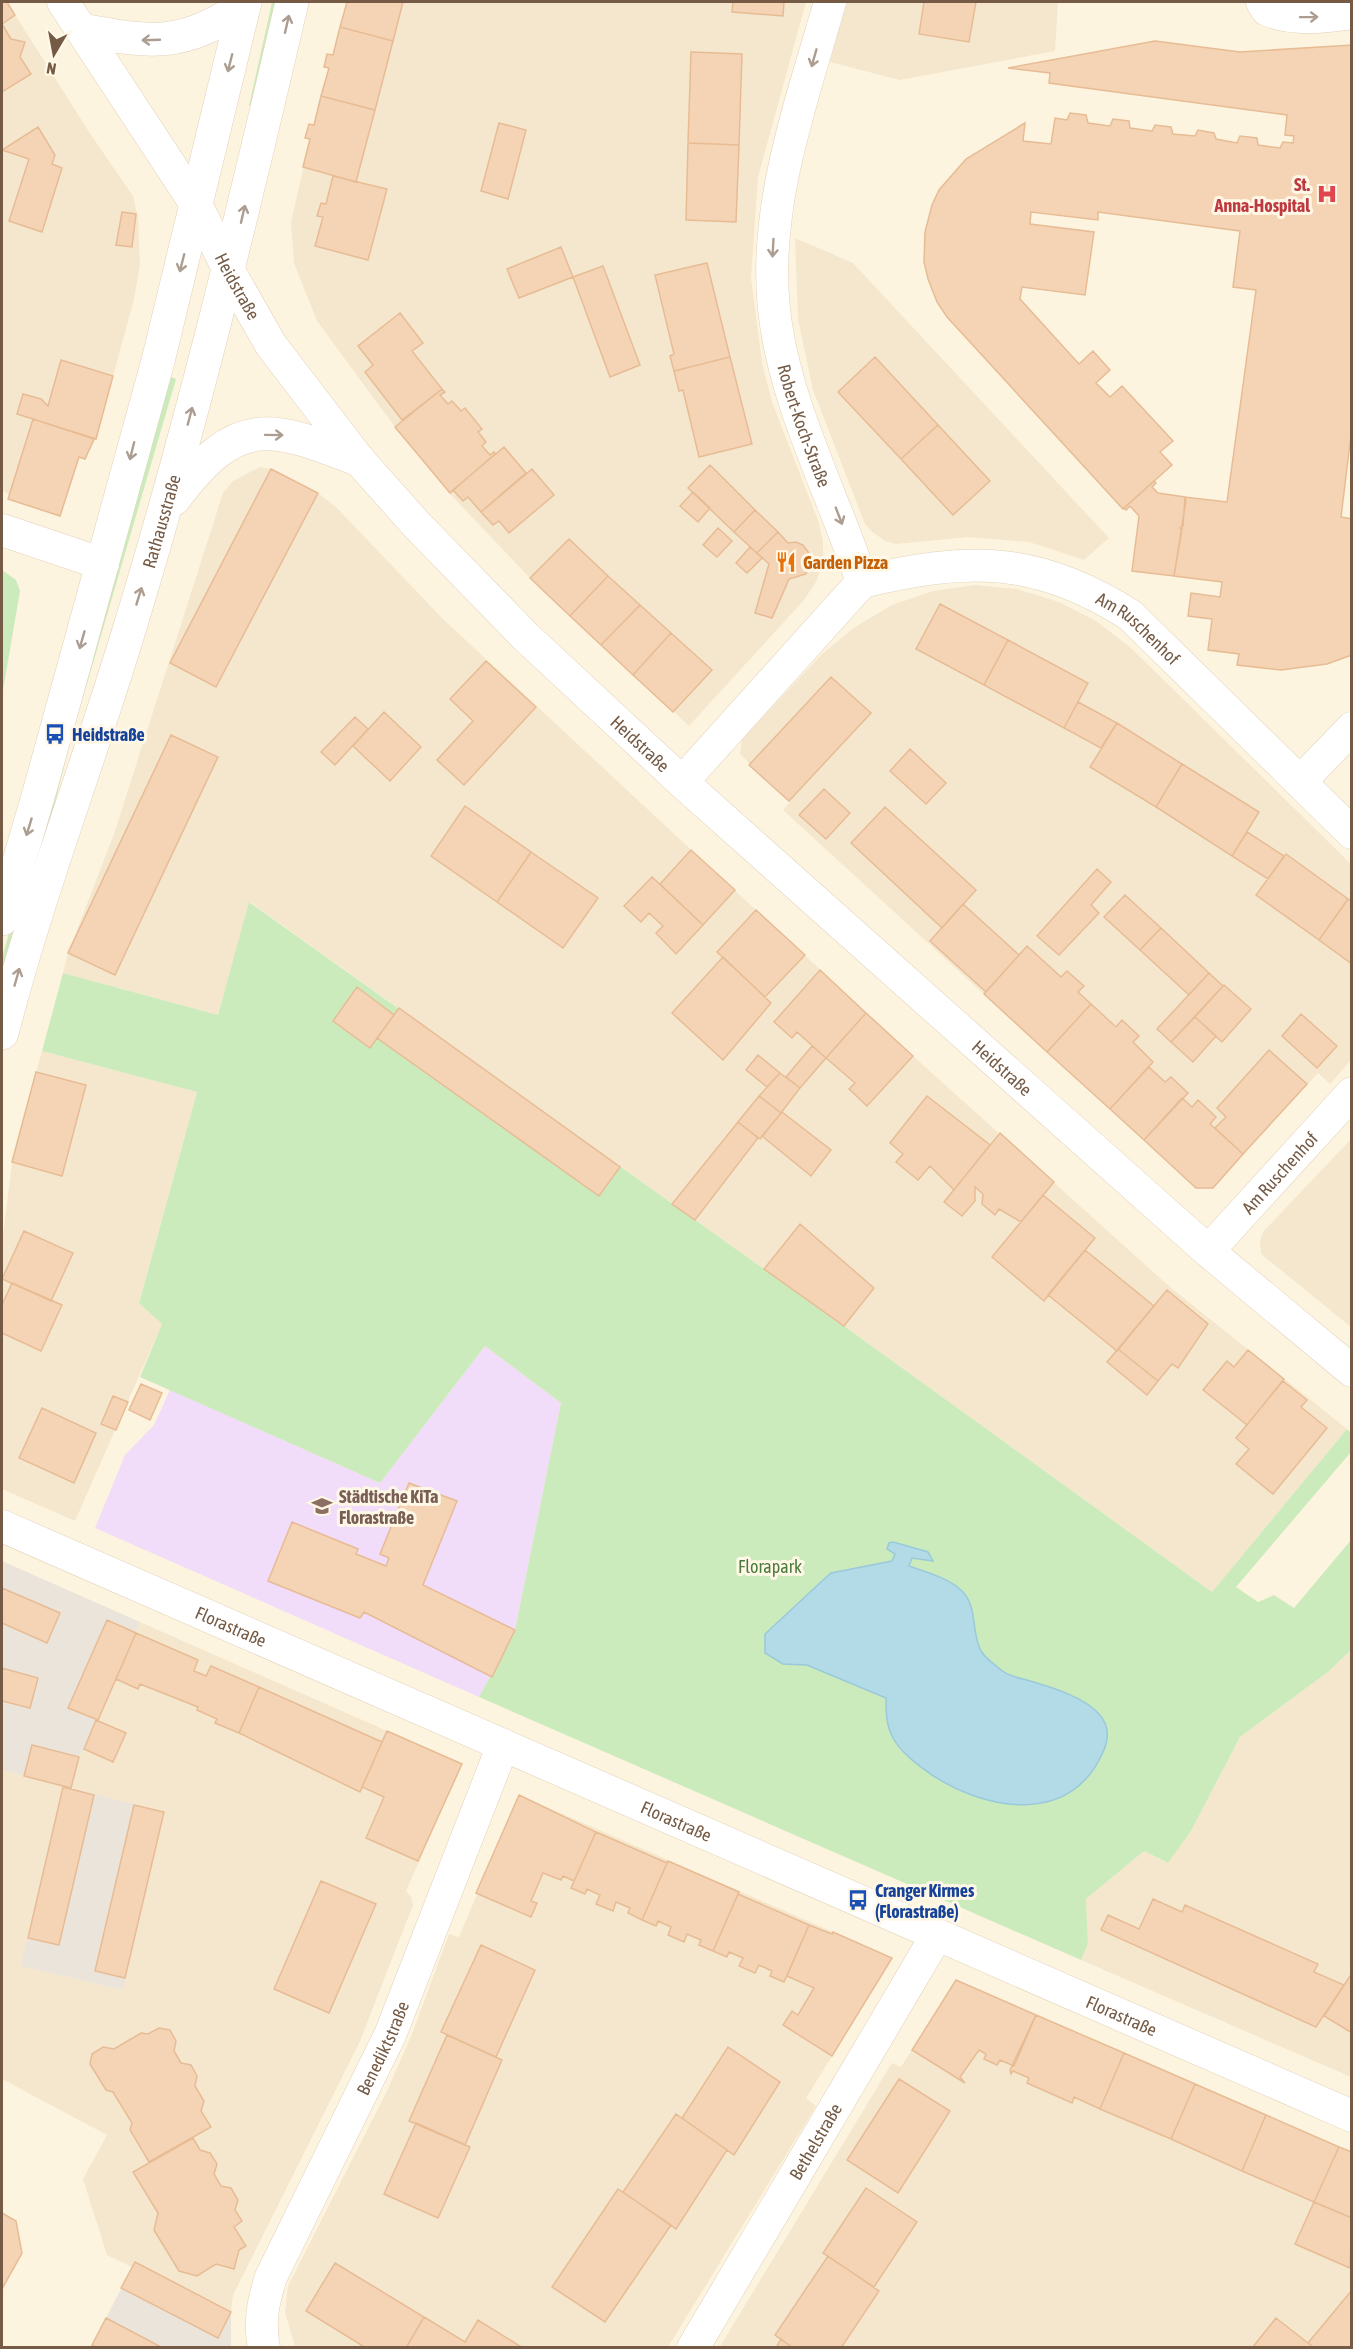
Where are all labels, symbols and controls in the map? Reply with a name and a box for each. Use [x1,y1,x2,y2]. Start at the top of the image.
one-way arrow [1298,11,1318,23]
one-way arrow [282,15,293,35]
north arrow [24,24,84,84]
one-way arrow [142,35,162,46]
one-way arrow [808,48,820,67]
one-way arrow [223,53,235,72]
text: N [45,59,58,78]
place label: St. Anna-Hospital [1214,174,1310,216]
hospital icon: St. Anna-Hospital [1315,182,1339,206]
one-way arrow [237,205,249,224]
one-way arrow [768,237,779,257]
street label: Heidstraße [211,249,265,323]
one-way arrow [176,253,188,272]
street label: Robert-Koch-Straße [774,362,836,490]
one-way arrow [185,406,197,425]
one-way arrow [264,429,283,440]
one-way arrow [126,441,138,460]
street label: Rathausstraße [138,472,184,570]
one-way arrow [834,507,845,525]
restaurant icon: Garden Pizza [774,550,798,574]
place label: Garden Pizza [803,552,888,573]
one-way arrow [134,587,145,606]
street label: Am Ruschenhof [1093,587,1184,669]
one-way arrow [76,630,87,649]
street label: Heidstraße [607,711,674,776]
bus stop icon: Heidstraße [43,722,67,746]
place label: Heidstraße [72,724,145,745]
one-way arrow [23,817,34,836]
one-way arrow [12,968,23,987]
street label: Heidstraße [968,1036,1037,1100]
street label: Am Ruschenhof [1237,1128,1322,1218]
place label: Städtische KiTa Florastraße [339,1486,438,1528]
school or university icon: Städtische KiTa Florastraße [310,1494,334,1518]
park label: Florapark [738,1556,802,1577]
street label: Florastraße [192,1601,270,1651]
street label: Florastraße [638,1796,715,1845]
place label: Cranger Kirmes (Florastraße) [875,1880,975,1922]
bus stop icon: Cranger Kirmes (Florastraße) [846,1888,870,1912]
street label: Florastraße [1083,1991,1160,2040]
street label: Benediktstraße [352,1998,413,2098]
street label: Bethelstraße [784,2099,846,2183]

